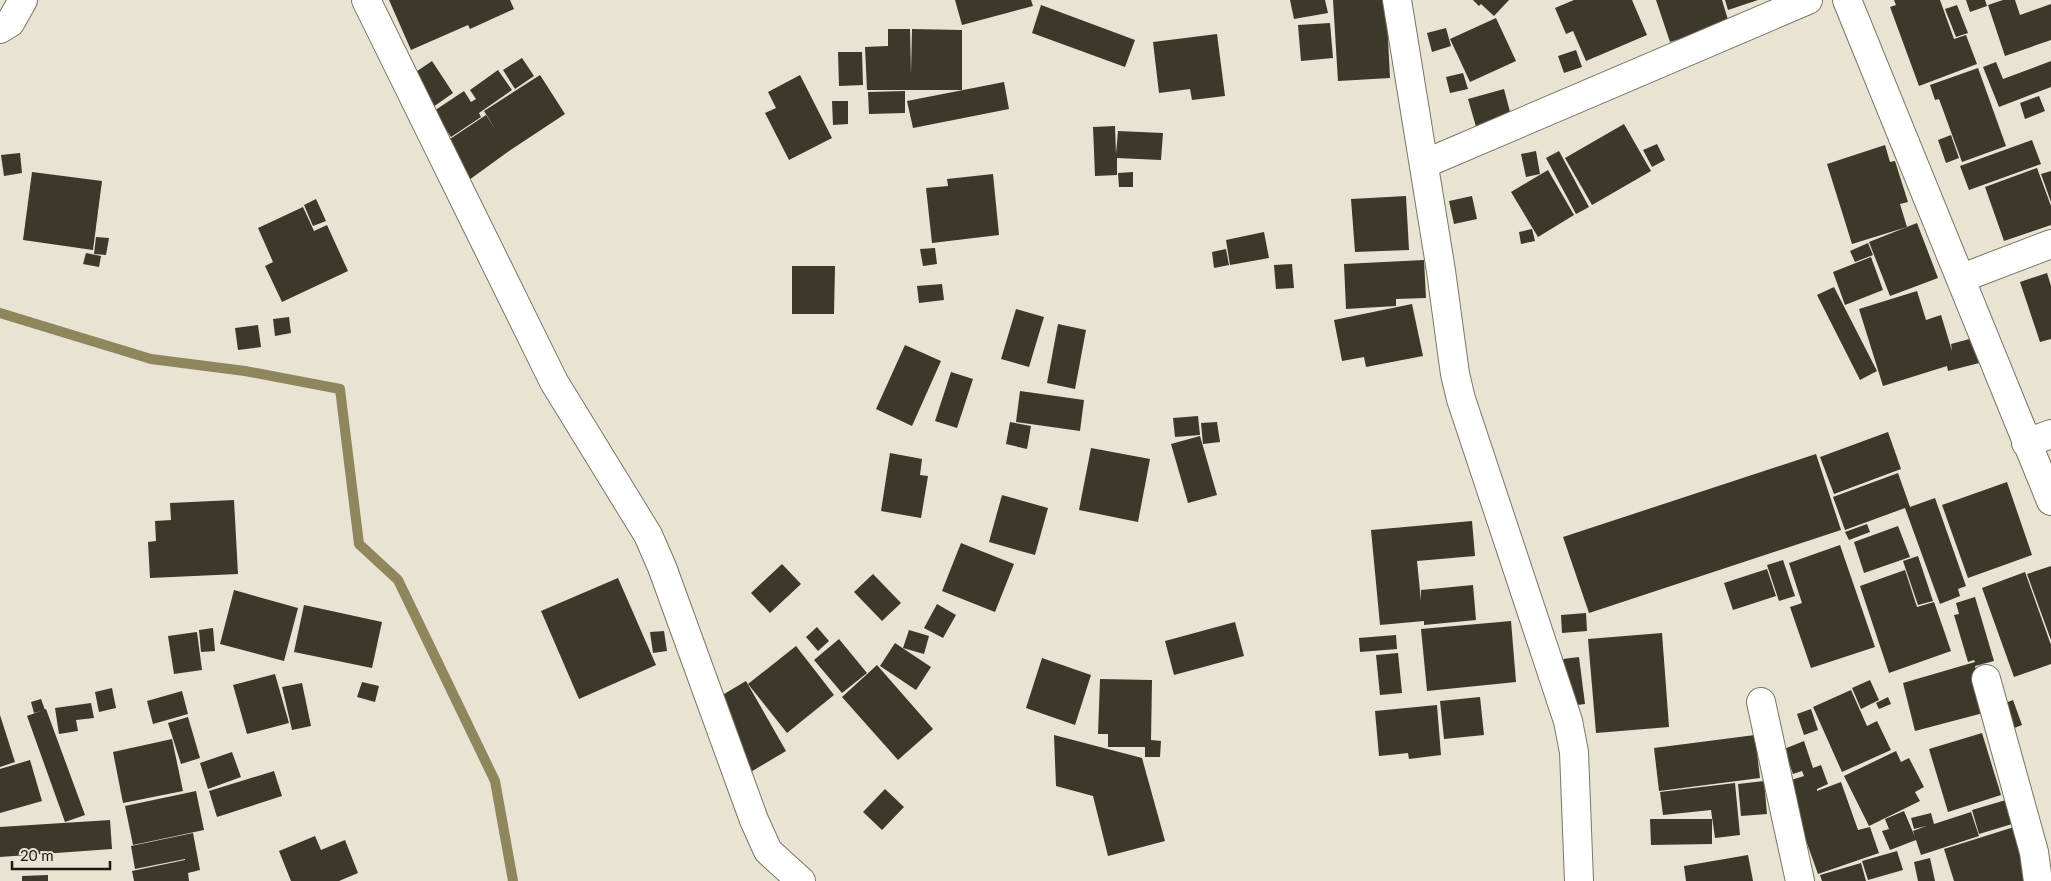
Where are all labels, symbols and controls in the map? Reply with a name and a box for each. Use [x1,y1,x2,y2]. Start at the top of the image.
scale bar [12,838,110,870]
text: 20 m [20,846,54,864]

